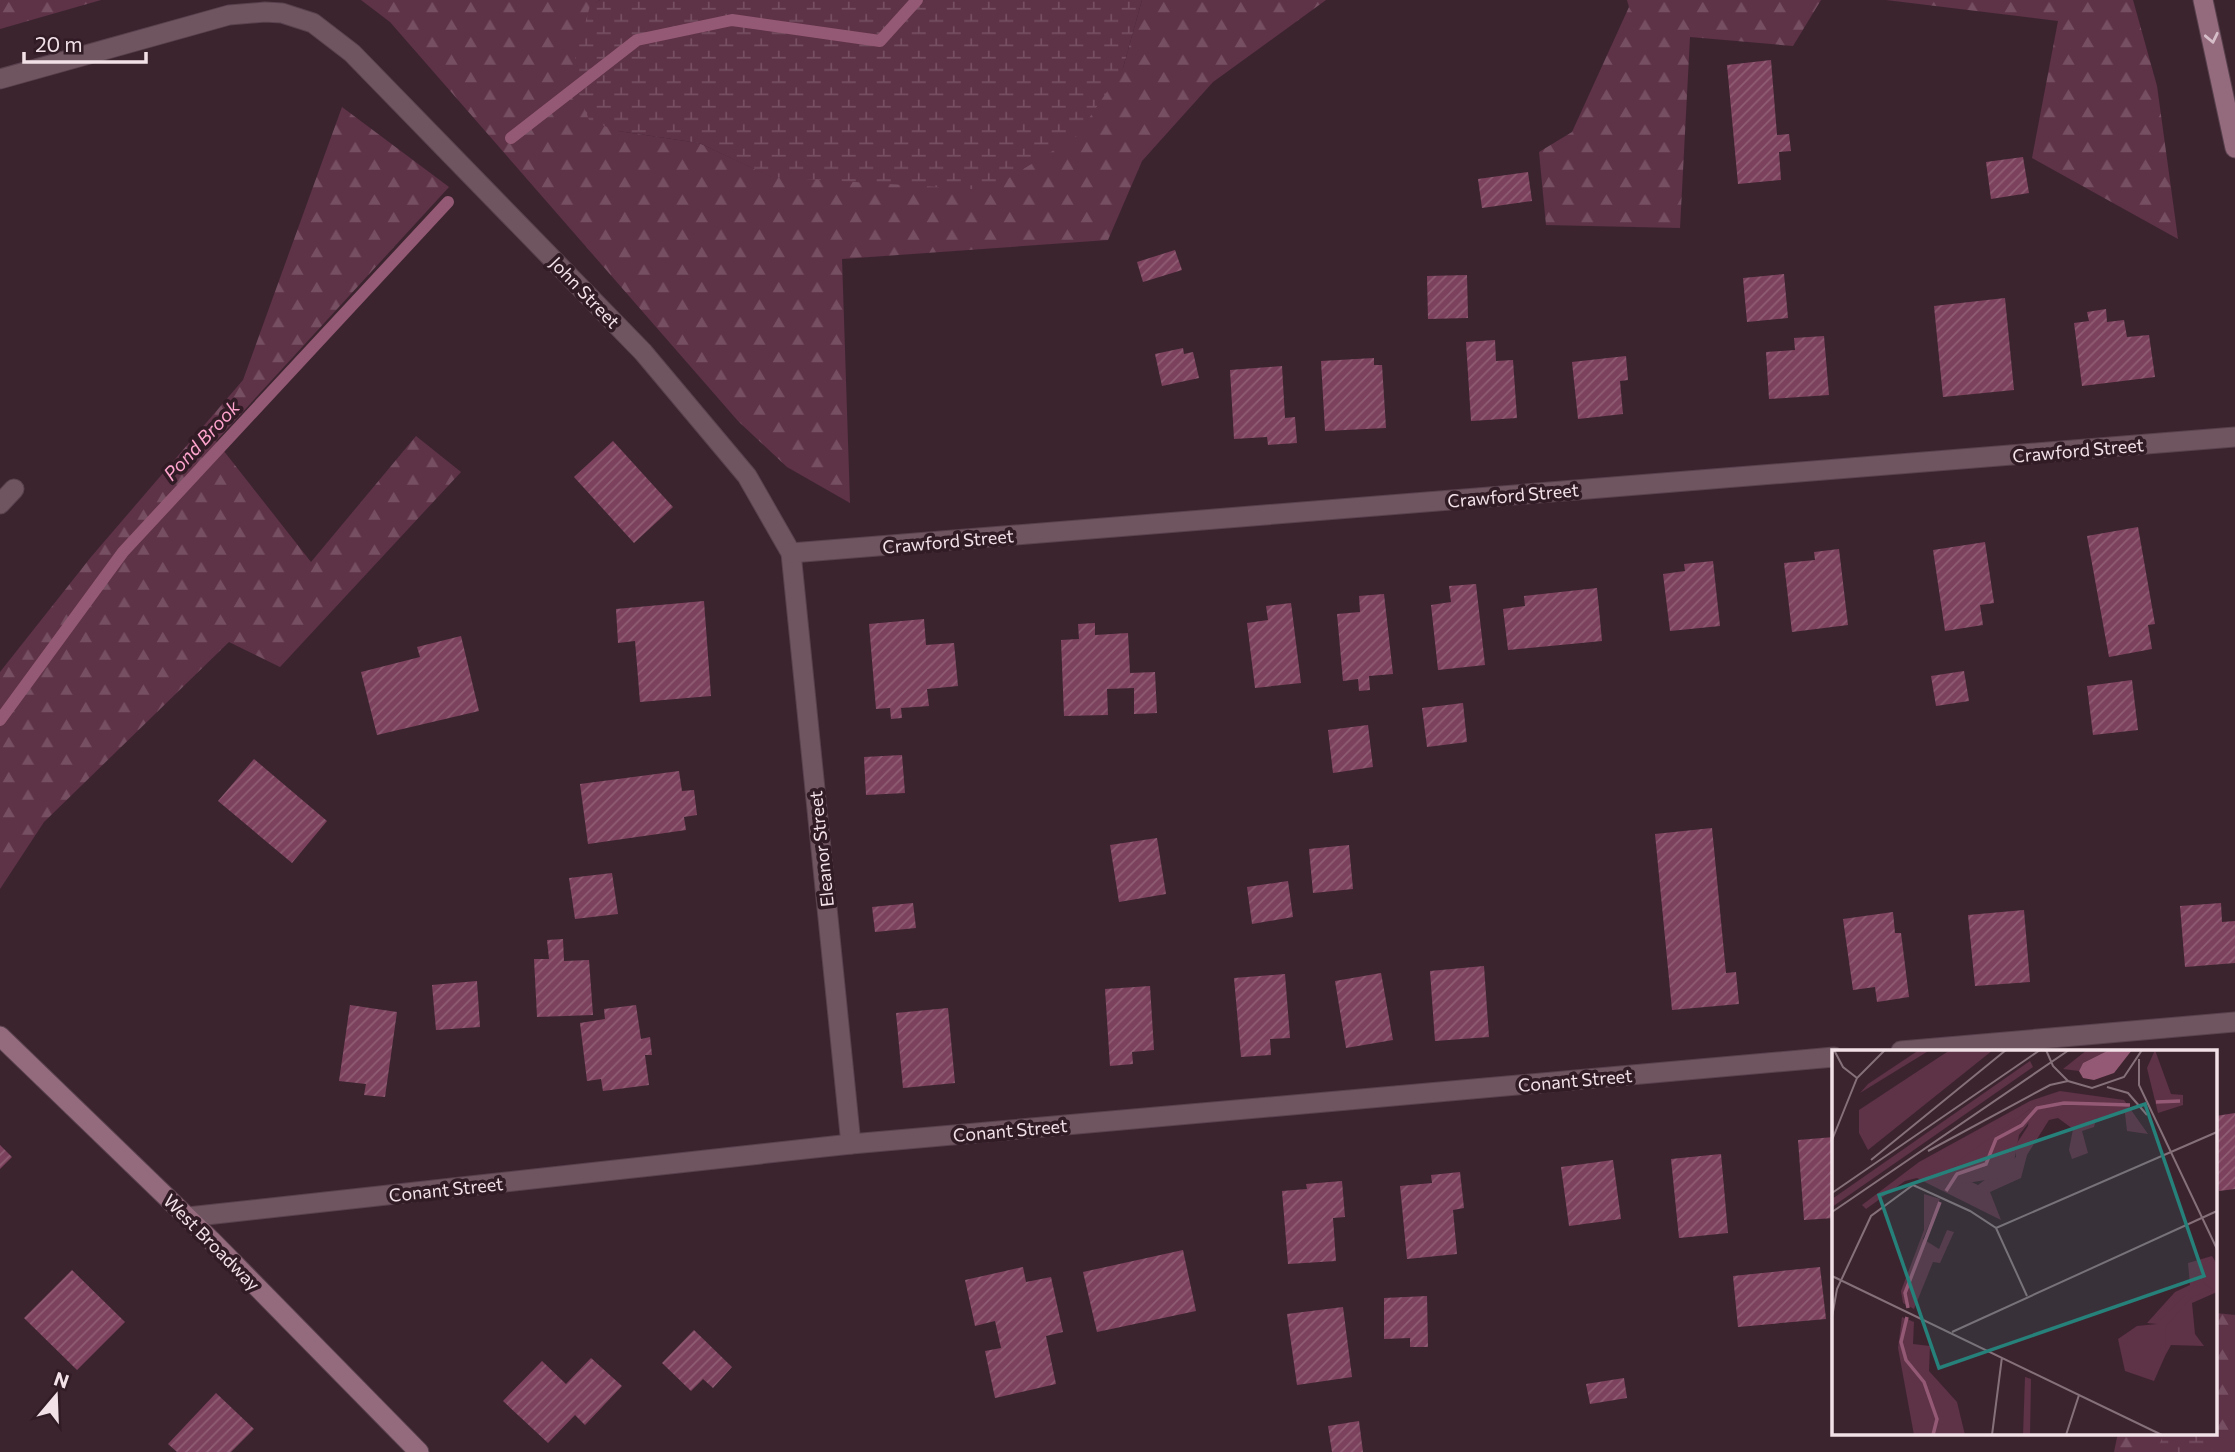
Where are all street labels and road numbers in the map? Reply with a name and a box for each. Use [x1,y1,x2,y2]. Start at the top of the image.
street label: John Street [545,252,625,332]
street label: Crawford Street [2011,433,2145,467]
street label: Crawford Street [1446,478,1580,512]
street label: Crawford Street [881,524,1015,558]
street label: Eleanor Street [804,790,838,908]
street label: Conant Street [1517,1064,1633,1096]
street label: Conant Street [952,1114,1068,1146]
street label: Conant Street [388,1172,504,1206]
street label: West Broadway [159,1189,265,1295]

